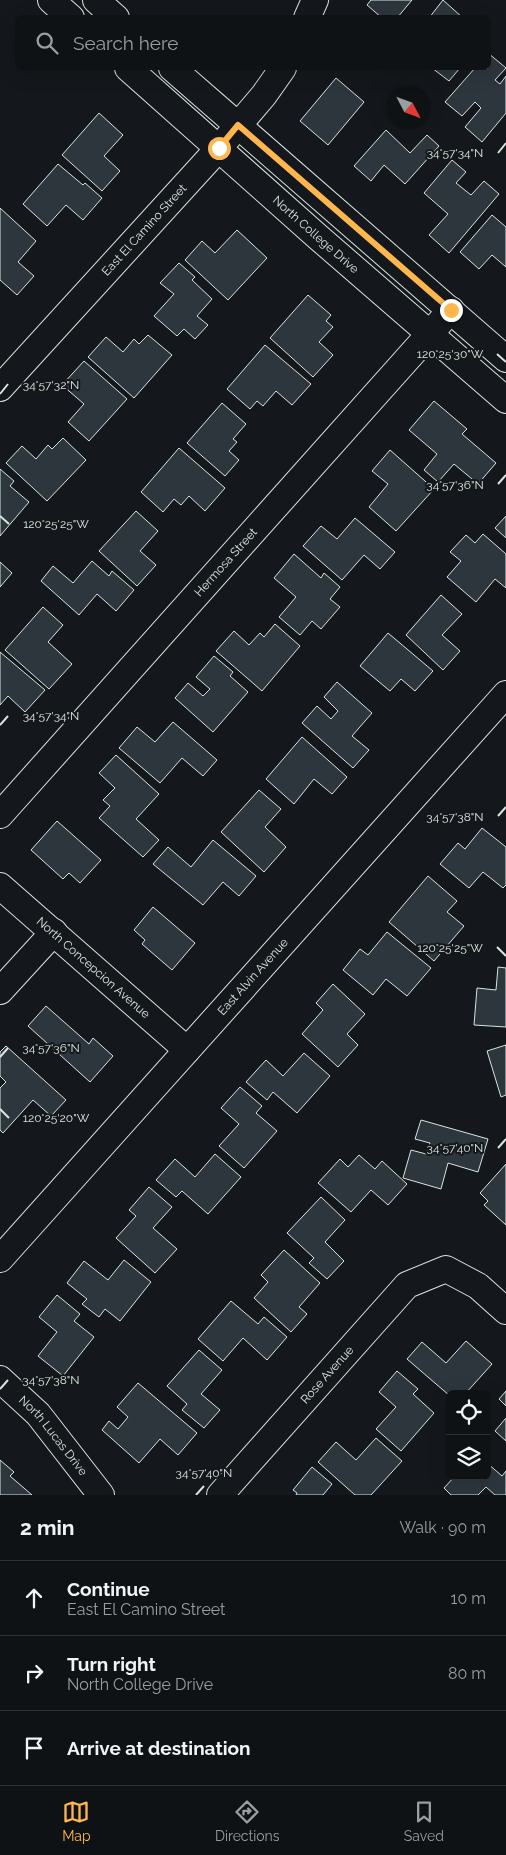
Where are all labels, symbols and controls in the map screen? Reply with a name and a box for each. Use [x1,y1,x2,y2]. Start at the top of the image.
search box [15,15,491,70]
icon: search [33,29,61,57]
text: Search here [73,32,179,54]
north arrow [386,85,431,130]
route start [208,137,231,160]
text: 34°57'34"N [427,146,483,160]
street label: East El Camino Street [99,181,190,279]
street label: North College Drive [270,193,362,276]
route end [440,299,463,322]
text: 120°25'30"W [417,347,484,361]
text: 34°57'32"N [23,378,79,392]
text: 34°57'36"N [426,478,484,492]
text: 120°25'25"W [23,517,89,531]
street label: Hermosa Street [192,525,260,599]
text: 34°57'34"N [23,709,79,723]
text: 34°57'38"N [426,810,484,824]
street label: North Concepcion Avenue [34,914,153,1021]
street label: East Alvin Avenue [215,935,291,1018]
text: 120°25'25"W [417,941,483,955]
text: 34°57'36"N [22,1041,80,1055]
text: 120°25'20"W [23,1111,90,1125]
text: 34°57'40"N [427,1141,483,1155]
street label: Rose Avenue [298,1343,356,1406]
text: 34°57'38"N [22,1373,80,1387]
map controls [446,1390,491,1480]
button: locate [446,1390,491,1435]
street label: North Lucas Drive [16,1393,90,1478]
button: layers [446,1435,491,1480]
text: 34°57'40"N [176,1466,232,1480]
text: 2 min [20,1515,74,1540]
text: Walk · 90 m [399,1518,486,1537]
text: Continue [67,1578,150,1600]
icon: ahead [20,1584,48,1612]
text: 10 m [451,1589,486,1608]
text: East El Camino Street [67,1600,225,1619]
text: Turn right [67,1653,156,1675]
icon: right [20,1659,48,1687]
text: 80 m [448,1664,486,1683]
text: North College Drive [67,1675,213,1694]
icon: arrive [20,1734,48,1762]
text: Arrive at destination [67,1737,251,1759]
tab: Map [62,1798,91,1844]
tab: Directions [215,1798,280,1844]
tab: Saved [404,1798,444,1844]

